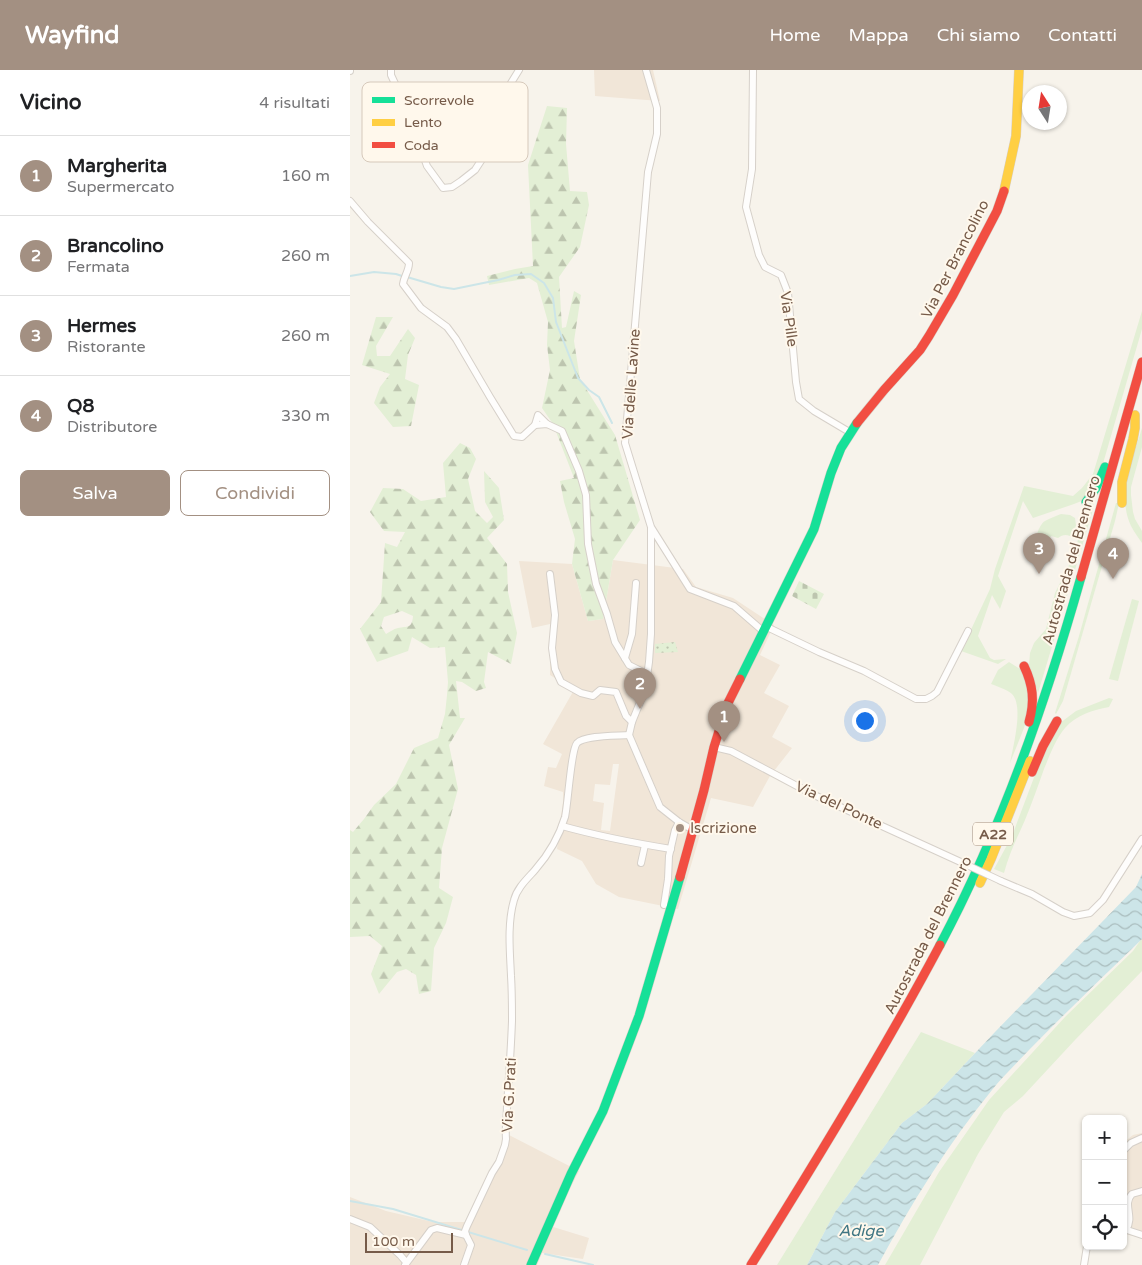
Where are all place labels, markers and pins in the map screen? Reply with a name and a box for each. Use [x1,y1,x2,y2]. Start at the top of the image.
pin: 3 [1023,533,1055,574]
pin: 4 [1097,538,1129,579]
pin: 2 [624,668,656,709]
pin: 1 [708,701,740,742]
place label: Iscrizione [690,819,757,837]
marker: Iscrizione [674,822,686,834]

